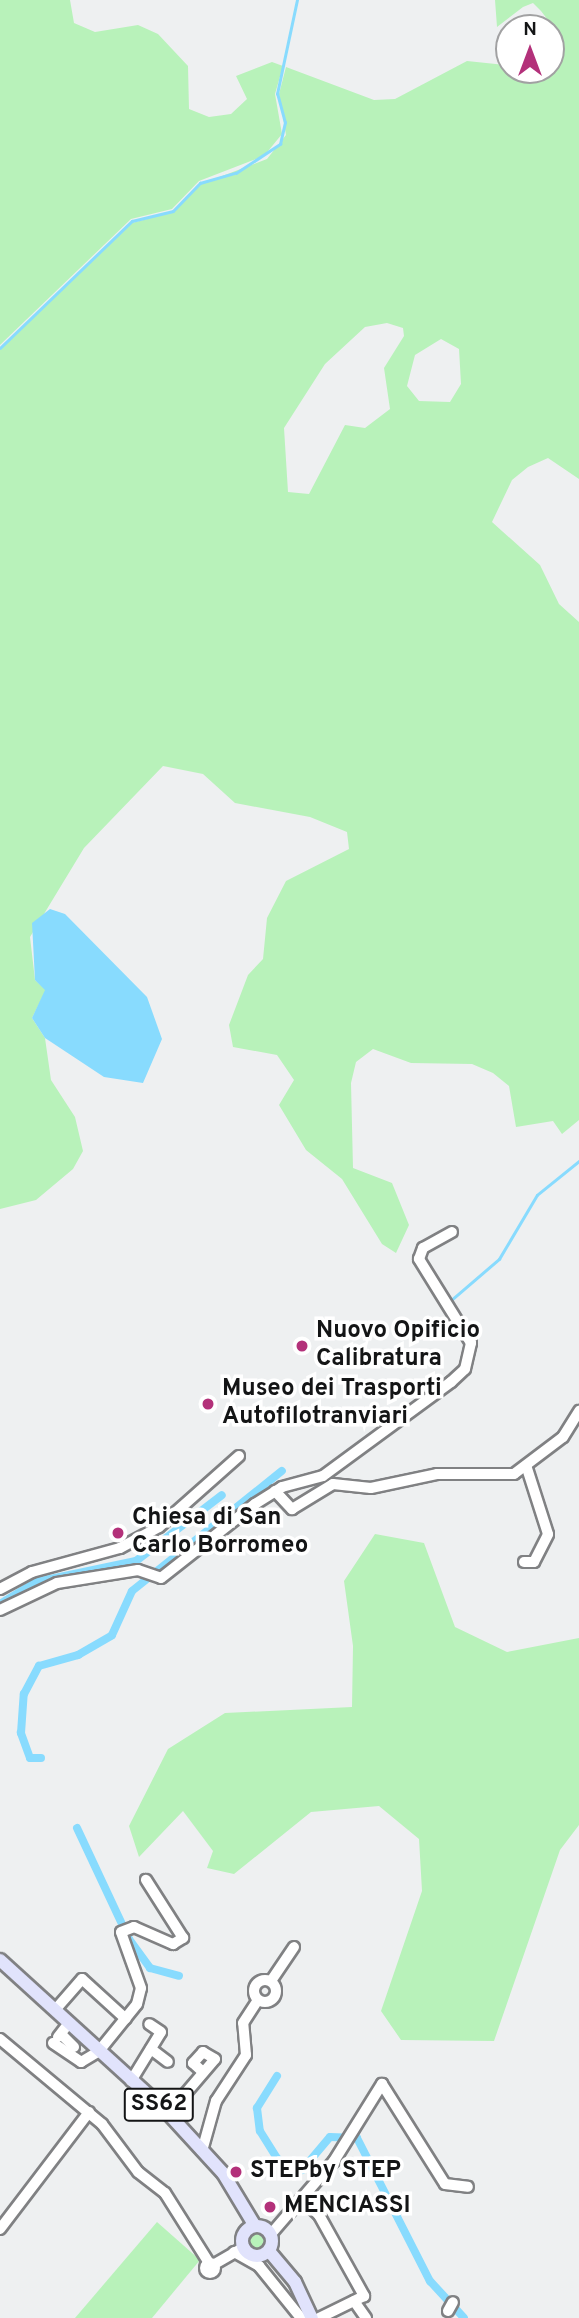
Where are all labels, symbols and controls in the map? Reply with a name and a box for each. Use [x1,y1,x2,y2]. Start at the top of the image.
north arrow [495,14,565,84]
text: N [523,18,537,42]
place label: Nuovo Opificio Calibratura [316,1318,480,1374]
marker: Nuovo Opificio Calibratura [294,1338,310,1354]
place label: Museo dei Trasporti Autofilotranviari [222,1376,442,1432]
marker: Museo dei Trasporti Autofilotranviari [200,1396,216,1412]
place label: Chiesa di San Carlo Borromeo [132,1505,308,1561]
marker: Chiesa di San Carlo Borromeo [110,1525,126,1541]
road number: SS62 [122,2086,196,2124]
place label: STEPby STEP [250,2158,401,2186]
marker: STEPby STEP [228,2164,244,2180]
place label: MENCIASSI [284,2193,411,2221]
marker: MENCIASSI [262,2199,278,2215]

